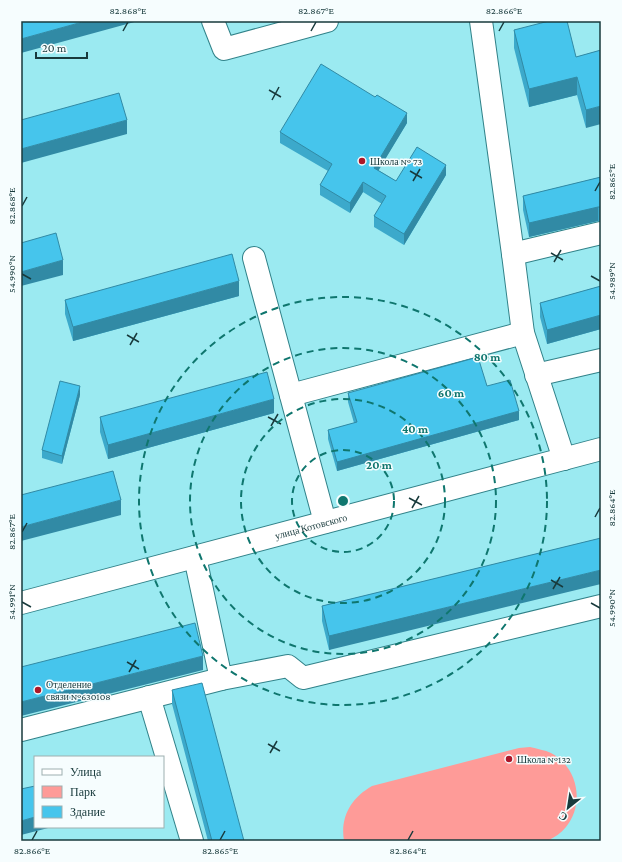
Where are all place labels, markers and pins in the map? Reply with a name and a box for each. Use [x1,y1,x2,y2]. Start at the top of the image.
marker: Школа № 73 [357,156,367,166]
place label: Школа № 73 [370,156,422,167]
centre of rings [336,494,350,508]
place label: Отделение связи №630108 [46,679,111,702]
marker: Отделение связи №630108 [33,685,43,695]
marker: Школа №132 [504,754,514,764]
place label: Школа №132 [517,754,571,765]

